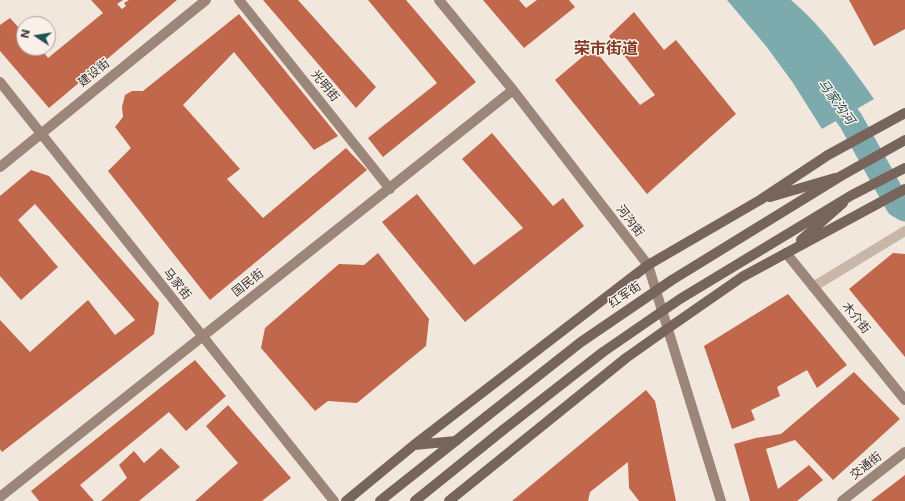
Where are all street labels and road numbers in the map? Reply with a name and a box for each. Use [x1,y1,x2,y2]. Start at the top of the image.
street label: 建设街 [75,56,113,90]
street label: 光明街 [308,67,342,105]
street label: 河沟街 [613,202,647,240]
street label: 马家街 [160,265,194,303]
street label: 国民街 [229,266,267,300]
street label: 红军街 [606,279,644,311]
street label: 木介街 [839,299,873,337]
street label: 交通街 [847,449,885,483]

